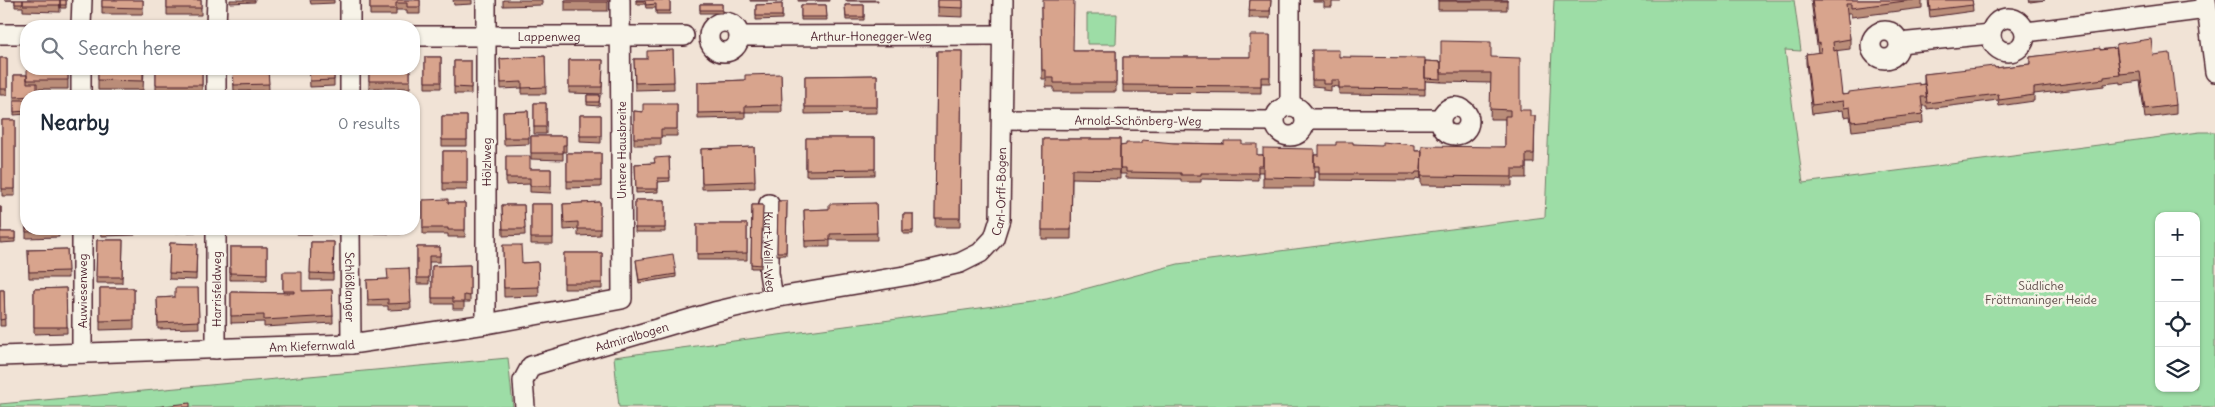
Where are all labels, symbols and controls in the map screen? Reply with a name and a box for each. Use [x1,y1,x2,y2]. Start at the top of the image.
search box [20,20,420,75]
street label: Arthur-Honegger-Weg [810,28,932,43]
street label: Lappenweg [518,29,580,44]
icon: search [38,34,66,62]
text: Search here [78,36,181,60]
street label: Untere Hausbreite [614,101,629,199]
text: Nearby [40,109,110,136]
street label: Arnold-Schönberg-Weg [1074,112,1202,128]
text: 0 results [338,113,400,133]
street label: Hölzlweg [479,137,494,187]
street label: Carl-Orff-Bogen [988,147,1008,238]
street label: Kurt-Weill-Weg [761,211,780,294]
map controls [2155,212,2200,392]
button: + [2155,212,2200,257]
street label: Harrisfeldweg [209,251,224,327]
street label: Schlößlanger [343,252,358,322]
street label: Auwiesenweg [75,254,90,328]
button: − [2155,257,2200,302]
park label: Südliche Fröttmaninger Heide [1985,278,2097,307]
button: locate [2155,302,2200,347]
street label: Admiralbogen [593,318,670,354]
street label: Am Kiefernwald [269,336,356,354]
button: layers [2155,347,2200,392]

